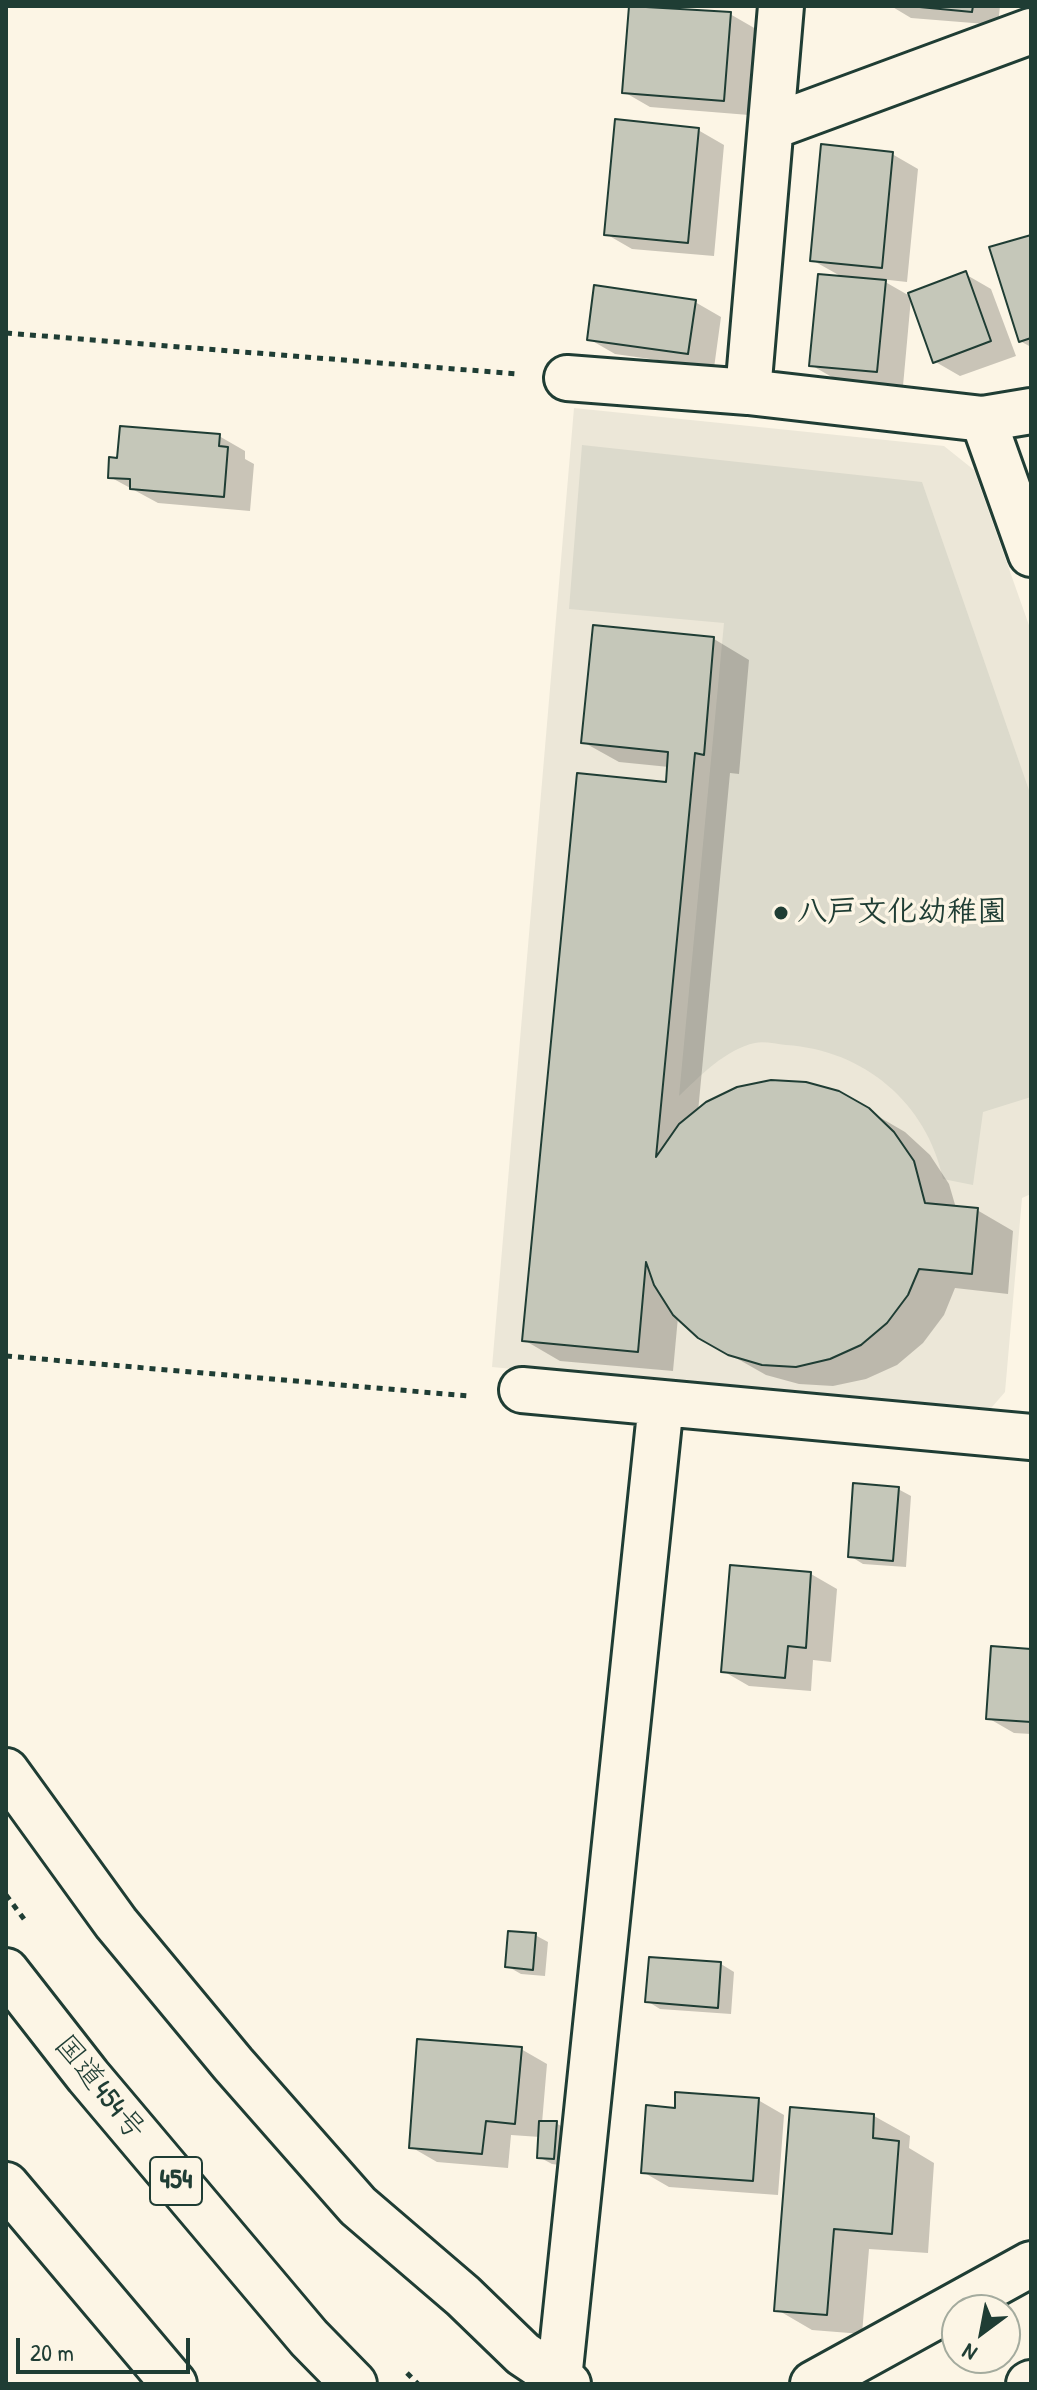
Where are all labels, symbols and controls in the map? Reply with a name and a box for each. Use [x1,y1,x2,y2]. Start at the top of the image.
place label: 八戸文化幼稚園 [797,895,1007,931]
marker: 八戸文化幼稚園 [772,904,790,922]
street label: 国道454号 [46,2028,152,2148]
road number: 454 [150,2157,202,2205]
north arrow [941,2294,1021,2374]
scale bar [20,2322,194,2372]
text: 20 m [30,2336,74,2368]
text: N [956,2337,982,2368]

